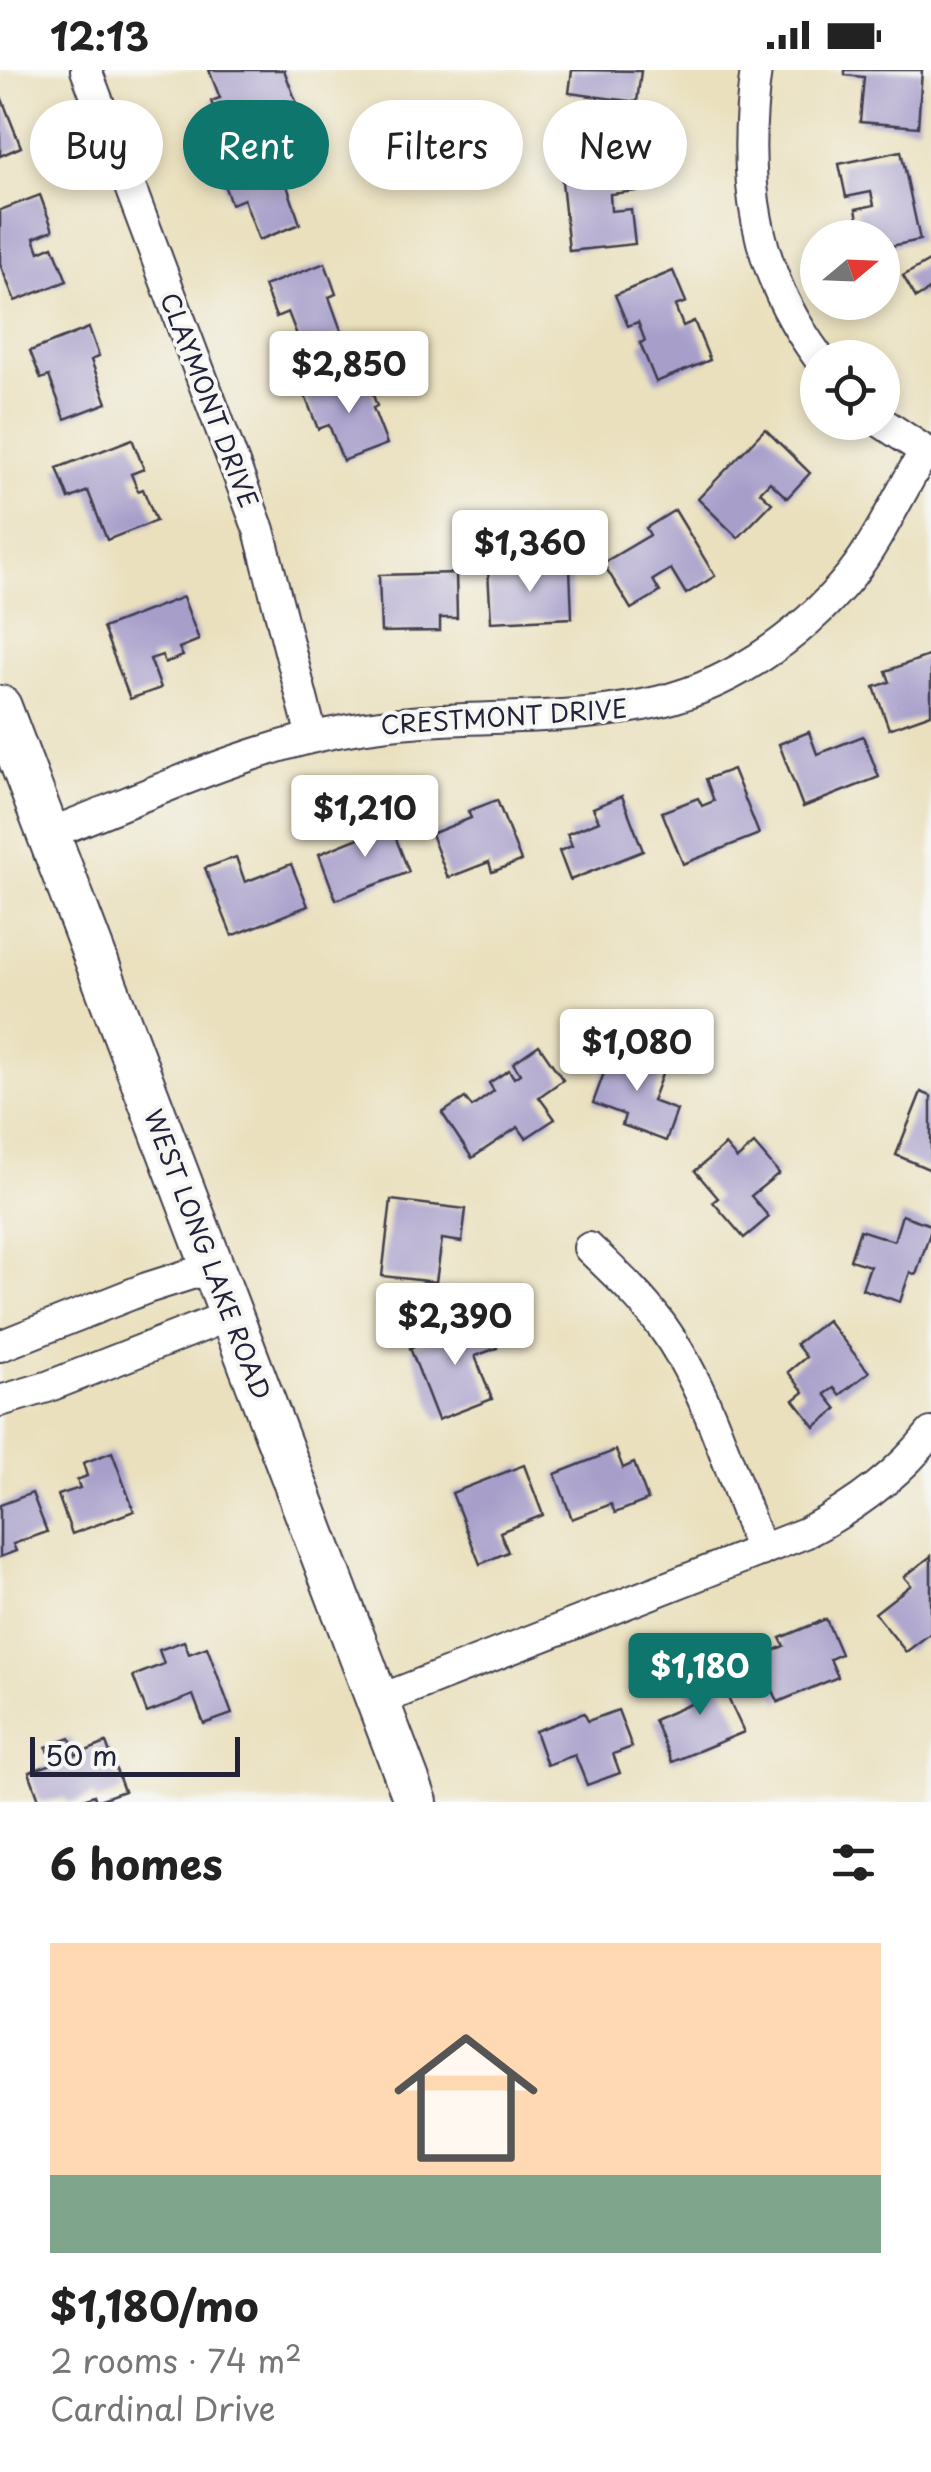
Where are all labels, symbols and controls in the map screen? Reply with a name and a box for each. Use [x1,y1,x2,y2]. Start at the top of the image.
text: 12:13 [50,7,149,64]
chip: Buy [30,100,163,190]
chip: Rent [183,100,329,190]
chip: Filters [349,100,523,190]
chip: New [543,100,687,190]
north arrow [800,220,900,320]
map controls [800,220,900,440]
street label: CLAYMONT DRIVE [151,287,269,513]
pin: $2,850 [268,331,430,416]
text: $2,850 [291,339,407,387]
button: locate [800,340,900,440]
pin: $1,360 [449,510,611,595]
text: $1,360 [474,518,586,566]
street label: CRESTMONT DRIVE [379,688,629,744]
pin: $1,210 [284,775,446,860]
text: $1,210 [313,783,417,831]
pin: $1,080 [556,1009,718,1094]
text: $1,080 [582,1017,692,1065]
street label: WEST LONG LAKE ROAD [135,1103,281,1405]
pin: $2,390 [374,1283,536,1368]
text: $2,390 [398,1291,512,1339]
pin: $1,180 [619,1633,781,1718]
text: $1,180 [651,1641,749,1689]
scale bar [30,1732,240,1776]
text: 50 m [45,1733,118,1776]
text: 6 homes [50,1831,223,1894]
icon: filters [826,1835,881,1890]
icon: home [376,2008,556,2188]
text: $1,180/mo [50,2273,259,2336]
text: 2 rooms · 74 m² [50,2336,302,2384]
text: Cardinal Drive [50,2384,276,2432]

